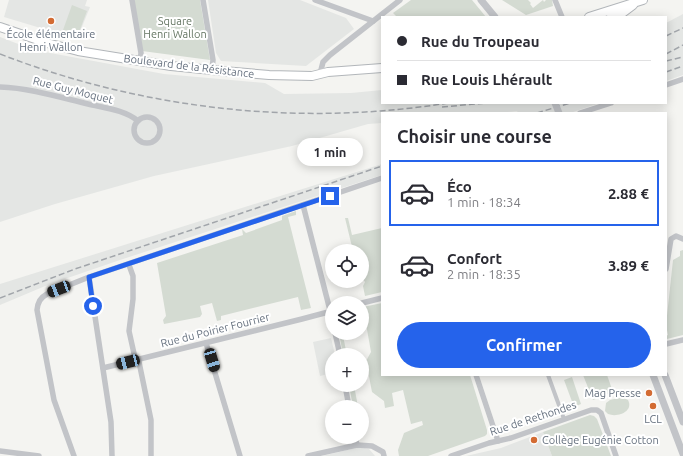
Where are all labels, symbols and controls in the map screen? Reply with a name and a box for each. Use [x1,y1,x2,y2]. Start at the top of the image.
park label: Square Henri Wallon [143,15,207,40]
marker: École élémentaire Henri Wallon [46,16,56,26]
place label: École élémentaire Henri Wallon [7,27,95,53]
text: Rue du Troupeau [421,33,540,50]
street label: Boulevard de la Résistance [123,52,255,80]
text: Rue Louis Lhérault [421,71,552,88]
street label: Rue Guy Moquet [32,74,115,106]
text: Choisir une course [397,126,552,146]
callout: 1 min [297,138,363,166]
text: 1 min [314,145,346,159]
icon: car [399,175,435,211]
text: Éco [447,178,472,195]
text: 2.88 € [608,185,649,202]
route end [321,187,339,205]
text: 1 min · 18:34 [447,195,521,209]
map controls [325,244,369,444]
button: locate [325,244,369,288]
icon: car [399,247,435,283]
text: Confort [447,250,502,267]
text: 3.89 € [608,257,649,274]
text: 2 min · 18:35 [447,267,521,281]
car [46,279,72,299]
button: layers [325,296,369,340]
route start [84,297,102,315]
street label: Rue du Poirier Fourrier [159,310,272,349]
button: Confirmer [397,322,651,368]
car [203,347,221,373]
button: + [325,348,369,392]
car [115,353,141,371]
place label: Mag Presse [585,387,641,399]
marker: Mag Presse [644,388,654,398]
street label: Rue de Rethondes [488,398,578,438]
button: − [325,400,369,444]
marker: LCL [648,401,658,411]
place label: LCL [644,413,662,425]
place label: Collège Eugénie Cotton [542,434,659,446]
marker: Collège Eugénie Cotton [529,435,539,445]

